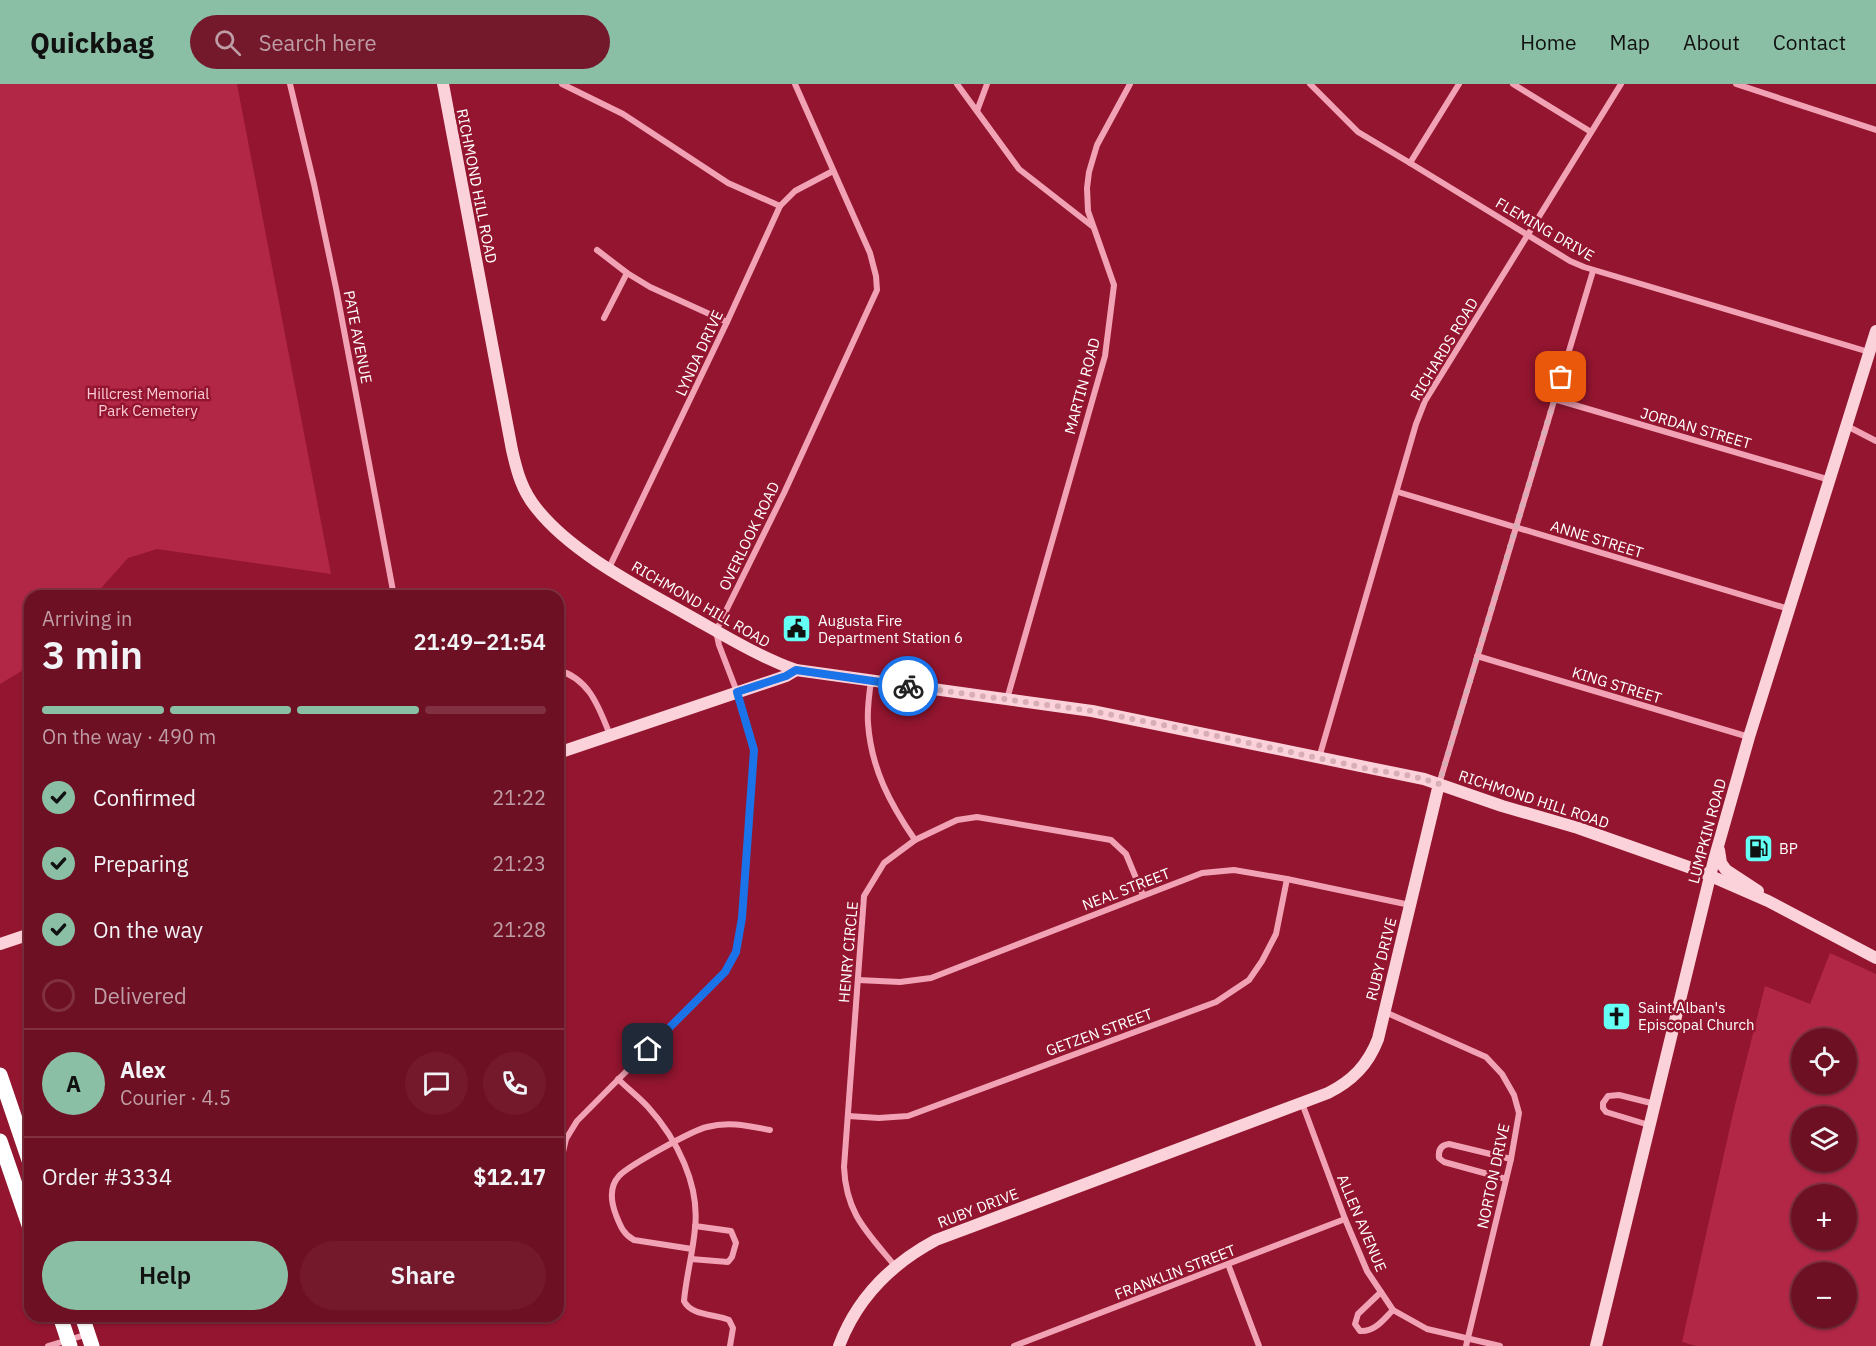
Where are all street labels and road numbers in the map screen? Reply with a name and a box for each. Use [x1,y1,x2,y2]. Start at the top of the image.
street label: RICHMOND HILL ROAD [453,107,501,265]
street label: FLEMING DRIVE [1492,193,1598,265]
street label: PATE AVENUE [340,289,376,385]
street label: RICHARDS ROAD [1406,294,1482,404]
street label: LYNDA DRIVE [671,307,727,399]
street label: MARTIN ROAD [1060,336,1104,436]
street label: JORDAN STREET [1638,403,1754,453]
street label: OVERLOOK ROAD [714,478,784,594]
street label: ANNE STREET [1548,516,1646,562]
street label: RICHMOND HILL ROAD [628,556,774,652]
street label: KING STREET [1570,662,1665,708]
street label: RICHMOND HILL ROAD [1456,766,1612,832]
street label: LUMPKIN ROAD [1684,777,1730,885]
street label: NEAL STREET [1079,863,1173,914]
street label: HENRY CIRCLE [834,900,862,1004]
street label: RUBY DRIVE [1362,916,1400,1002]
street label: GETZEN STREET [1043,1004,1155,1060]
street label: NORTON DRIVE [1473,1122,1513,1230]
street label: ALLEN AVENUE [1333,1171,1391,1275]
street label: RUBY DRIVE [935,1184,1021,1232]
street label: FRANKLIN STREET [1112,1240,1239,1304]

